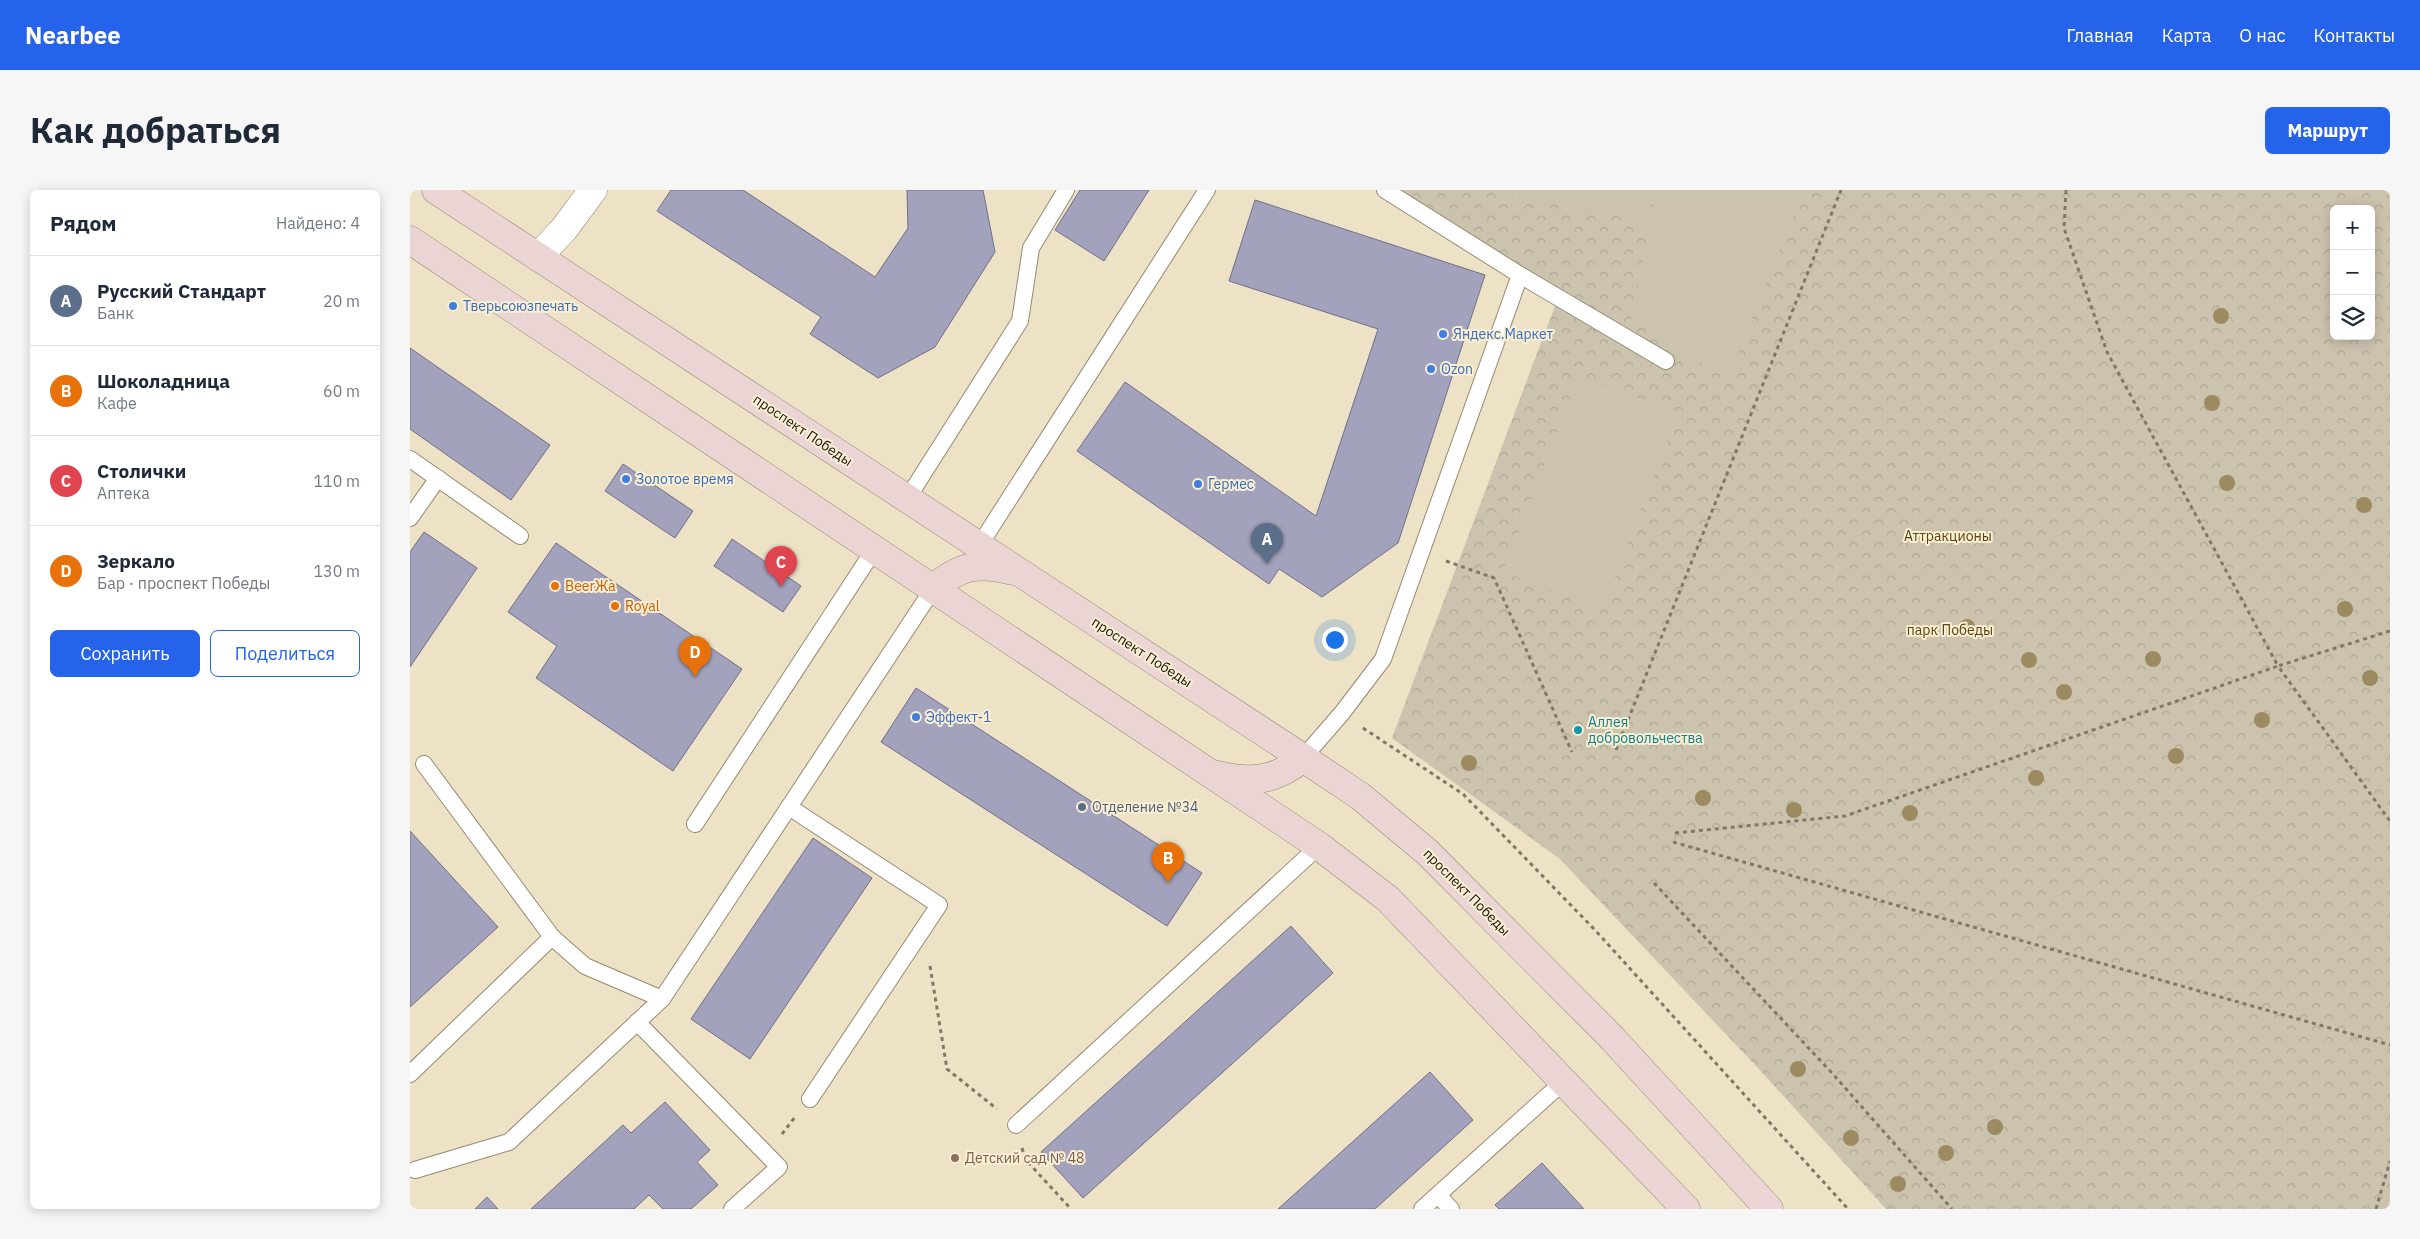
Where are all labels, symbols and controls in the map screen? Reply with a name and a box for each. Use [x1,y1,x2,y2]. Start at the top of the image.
text: Nearbee [25,19,121,51]
text: Главная [2066,24,2134,47]
text: Карта [2162,24,2211,47]
text: О нас [2239,24,2286,47]
text: Контакты [2314,24,2395,47]
text: Как добраться [30,107,281,153]
button: Маршрут [2265,107,2390,154]
map controls [2330,205,2375,340]
button: + [2330,205,2375,250]
text: Рядом [50,209,117,237]
text: Найдено: 4 [276,213,360,233]
button: − [2330,250,2375,295]
text: Русский Стандарт [97,279,266,303]
text: A [61,291,71,311]
text: 20 m [323,291,360,311]
button: layers [2330,295,2375,340]
place label: Тверьсоюзпечать [463,297,578,315]
marker: Тверьсоюзпечать [447,300,459,312]
text: Банк [97,303,134,323]
place label: Яндекс.Маркет [1453,325,1554,343]
marker: Яндекс.Маркет [1437,328,1449,340]
place label: Ozon [1441,360,1473,378]
marker: Ozon [1425,363,1437,375]
text: Шоколадница [97,369,230,393]
text: B [61,381,71,401]
text: 60 m [323,381,360,401]
street label: проспект Победы [750,390,856,470]
text: Кафе [97,393,137,413]
text: Столички [97,459,186,483]
place label: Золотое время [636,470,734,488]
text: C [61,471,71,491]
text: 110 m [313,471,360,491]
marker: Золотое время [620,473,632,485]
place label: Гермес [1208,475,1254,493]
marker: Гермес [1192,478,1204,490]
text: Аптека [97,483,150,503]
pin: A [1251,523,1283,564]
park label: Аттракционы [1904,527,1992,545]
pin: C [765,546,797,587]
text: Зеркало [97,549,175,573]
text: D [60,561,72,581]
text: 130 m [313,561,360,581]
text: Бар · проспект Победы [97,573,270,593]
place label: BeerЖа [565,577,616,595]
marker: BeerЖа [549,580,561,592]
place label: Royal [625,597,660,615]
marker: Royal [609,600,621,612]
street label: проспект Победы [1088,613,1196,691]
park label: парк Победы [1907,621,1993,639]
your location [1322,627,1348,653]
button: Сохранить [50,630,200,677]
button: Поделиться [210,630,360,677]
pin: D [679,636,711,677]
place label: Эффект-1 [926,708,991,726]
marker: Эффект-1 [910,711,922,723]
place label: Аллея добровольчества [1588,713,1703,747]
marker: Аллея добровольчества [1572,724,1584,736]
place label: Отделение №34 [1092,798,1198,816]
marker: Отделение №34 [1076,801,1088,813]
pin: B [1152,842,1184,883]
street label: проспект Победы [1420,845,1514,939]
place label: Детский сад № 48 [965,1149,1085,1167]
marker: Детский сад № 48 [949,1152,961,1164]

